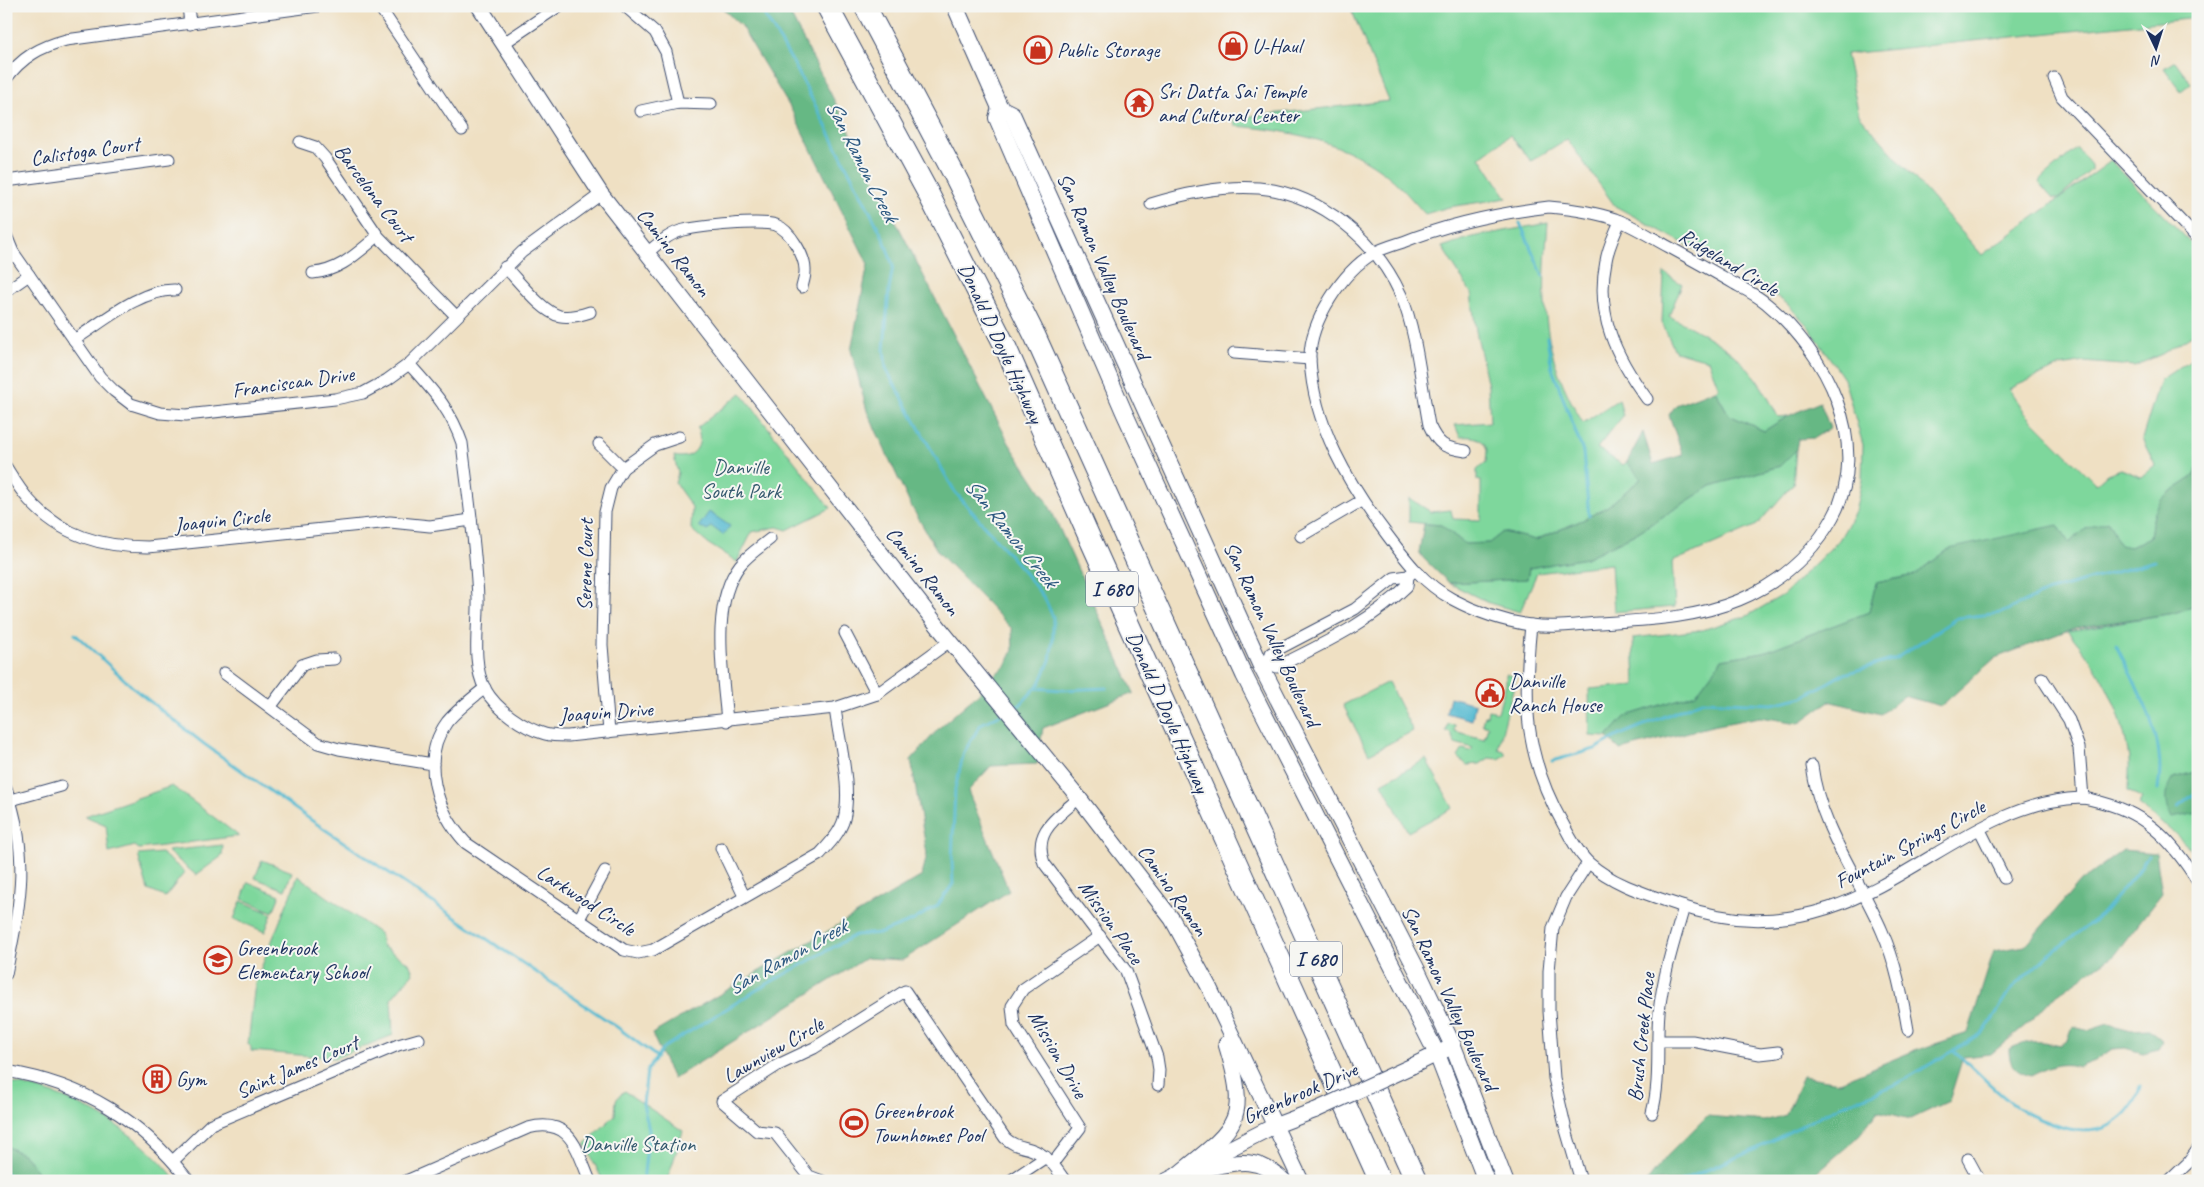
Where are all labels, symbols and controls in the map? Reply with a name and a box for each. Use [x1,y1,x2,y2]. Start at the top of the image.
north arrow [2132,22,2182,72]
shop icon: U-Haul [1218,31,1248,61]
place label: U-Haul [1252,33,1305,59]
shop icon: Public Storage [1023,35,1053,65]
place label: Public Storage [1057,37,1160,63]
text: N [2150,52,2162,69]
place label: Sri Datta Sai Temple and Cultural Center [1158,78,1308,128]
temple icon: Sri Datta Sai Temple and Cultural Center [1124,88,1154,118]
water label: San Ramon Creek [819,96,906,230]
street label: Calistoga Court [29,130,144,171]
street label: Barcelona Court [329,139,421,250]
street label: San Ramon Valley Boulevard [1051,169,1158,366]
street label: Camino Ramon [631,202,717,302]
street label: Ridgeland Circle [1674,222,1785,303]
street label: Donald D Doyle Highway [952,259,1050,429]
street label: Franciscan Drive [231,360,357,403]
park label: Danville South Park [701,454,783,504]
water label: San Ramon Creek [958,473,1066,596]
street label: Joaquin Circle [172,502,272,538]
street label: Serene Court [571,517,599,611]
street label: Camino Ramon [880,521,966,621]
street label: San Ramon Valley Boulevard [1218,537,1328,734]
road number: I 680 [1086,572,1138,606]
street label: Donald D Doyle Highway [1121,627,1216,798]
place label: Danville Ranch House [1509,668,1604,718]
public building icon: Danville Ranch House [1475,678,1505,708]
street label: Joaquin Drive [557,696,655,728]
street label: Fountain Springs Circle [1831,793,1991,894]
street label: Camino Ramon [1132,839,1214,941]
street label: Larkwood Circle [532,859,641,942]
street label: Mission Place [1073,875,1150,970]
street label: San Ramon Valley Boulevard [1396,901,1506,1098]
water label: San Ramon Creek [722,911,855,1001]
place label: Greenbrook Elementary School [237,935,372,985]
road number: I 680 [1290,942,1342,976]
school or university icon: Greenbrook Elementary School [203,945,233,975]
street label: Brush Creek Place [1621,970,1661,1103]
street label: Mission Drive [1022,1005,1094,1104]
street label: Lawnview Circle [718,1010,829,1089]
street label: Saint James Court [232,1028,365,1104]
street label: Greenbrook Drive [1239,1056,1362,1130]
building icon: Gym [142,1064,172,1094]
place label: Gym [176,1066,207,1092]
place label: Greenbrook Townhomes Pool [873,1098,987,1148]
sports icon: Greenbrook Townhomes Pool [839,1108,869,1138]
park label: Danville Station [581,1131,696,1157]

